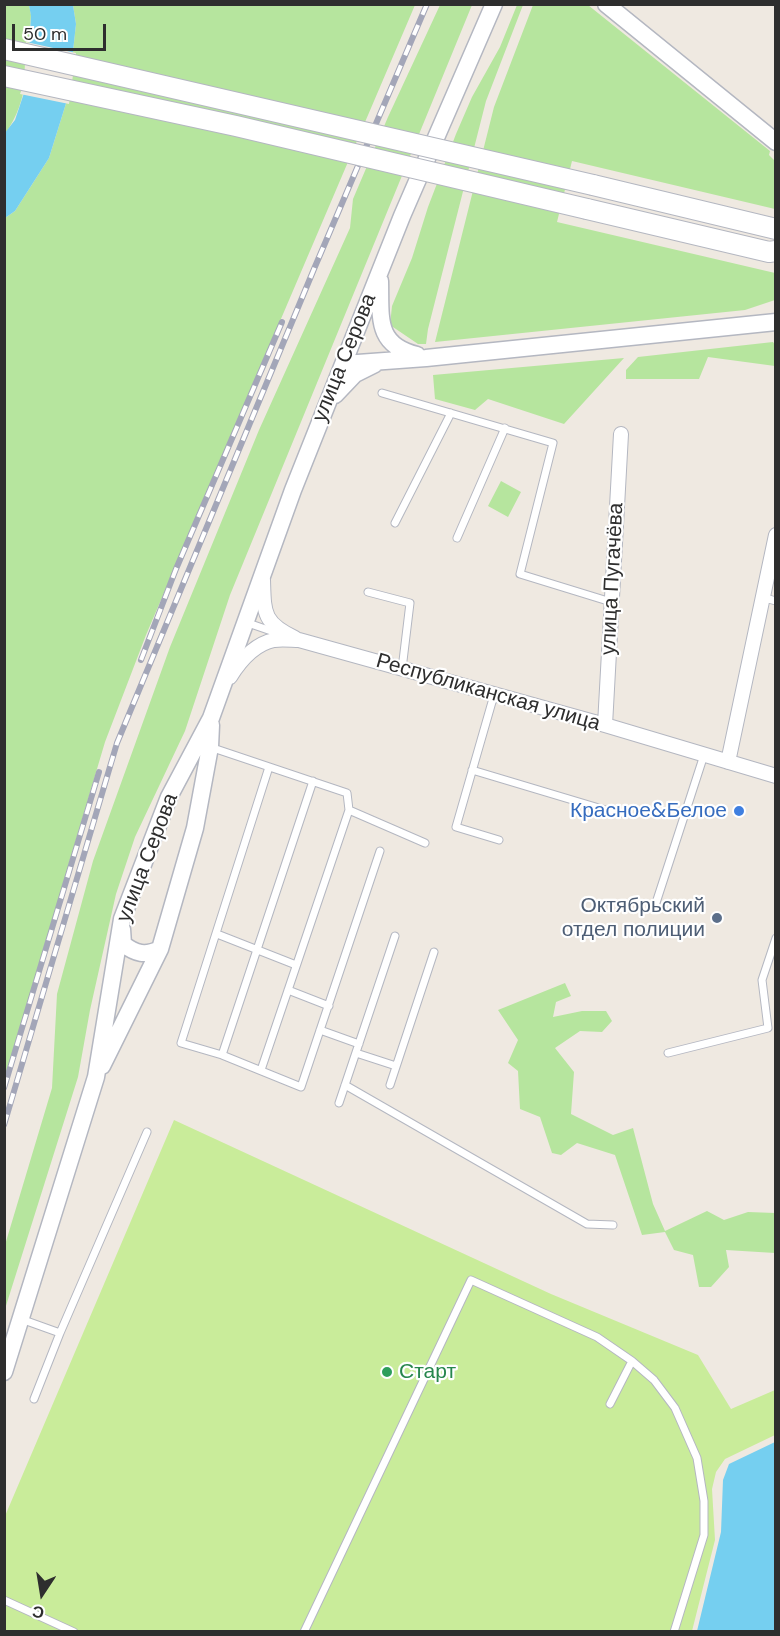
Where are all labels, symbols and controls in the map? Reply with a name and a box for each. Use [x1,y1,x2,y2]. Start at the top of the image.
scale bar [15,12,110,50]
text: 50 m [23,22,67,46]
street label: улица Серова [308,290,382,426]
street label: улица Пугачёва [596,502,630,656]
street label: Республиканская улица [373,649,603,737]
street label: улица Серова [112,790,184,926]
place label: Красное&Белое [570,798,727,824]
marker: Красное&Белое [732,804,746,818]
place label: Октябрьский отдел полиции [562,893,705,943]
marker: Октябрьский отдел полиции [710,911,724,925]
place label: Старт [399,1359,456,1385]
marker: Старт [380,1365,394,1379]
north arrow [12,1564,72,1624]
text: С [30,1601,46,1624]

